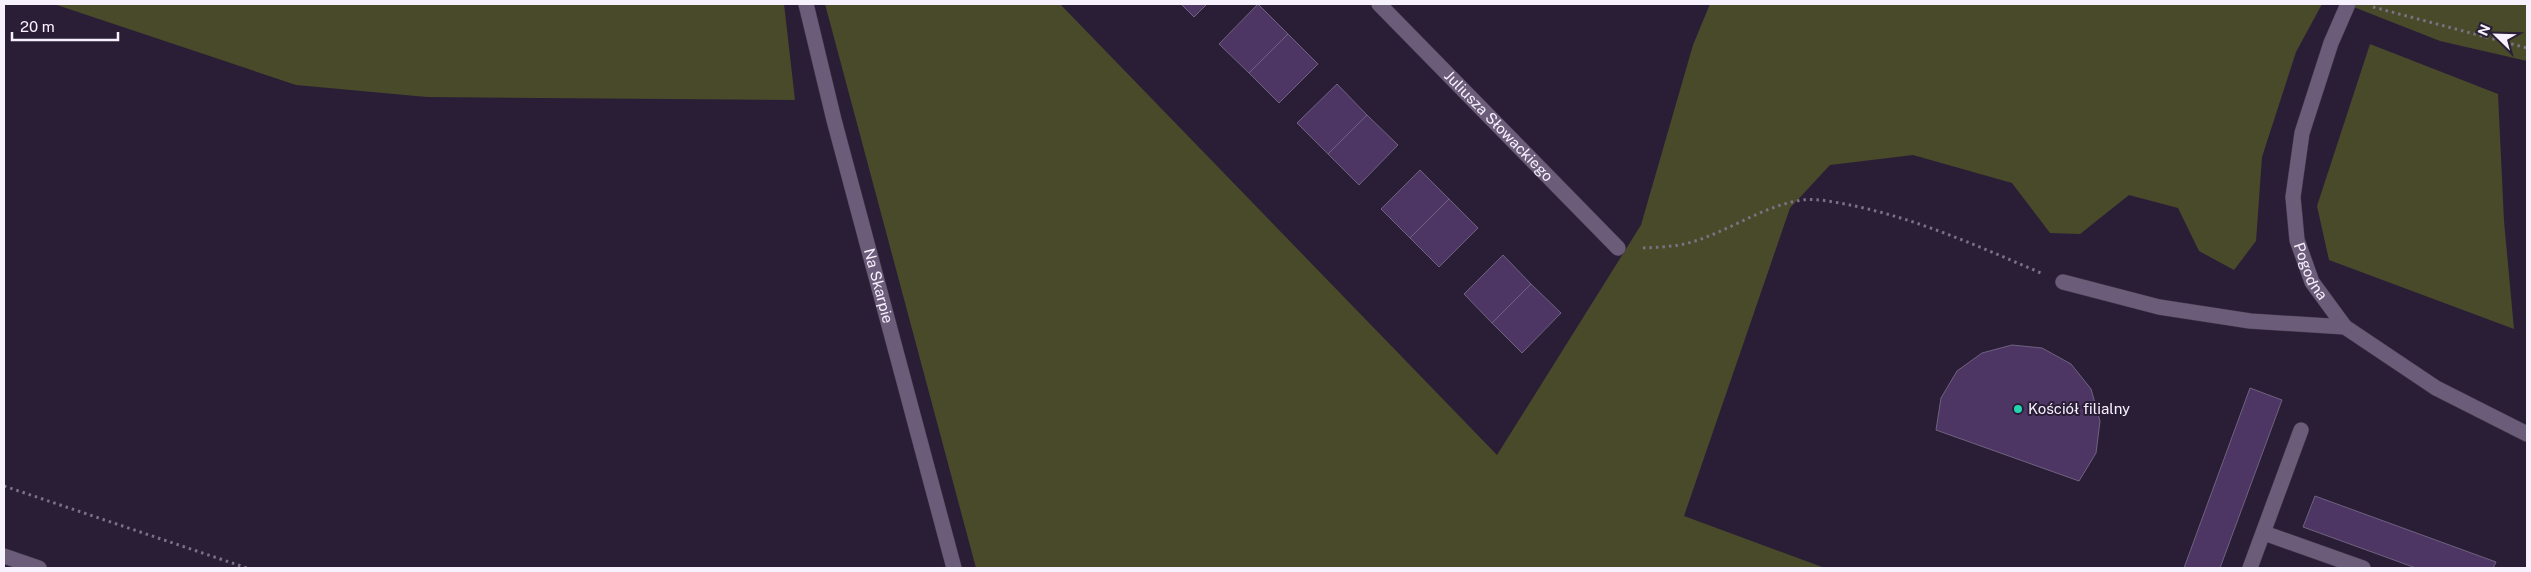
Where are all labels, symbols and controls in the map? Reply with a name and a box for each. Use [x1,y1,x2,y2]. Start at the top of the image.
scale bar [12,10,119,42]
north arrow [2471,10,2521,60]
text: 20 m [20,18,55,35]
text: N [2475,22,2494,38]
street label: Juliusza Słowackiego [1441,67,1557,185]
street label: Pogodna [2291,240,2331,303]
street label: Na Skarpie [861,246,897,325]
place label: Kościół filialny [2028,400,2130,417]
marker: Kościół filialny [2012,403,2024,415]

